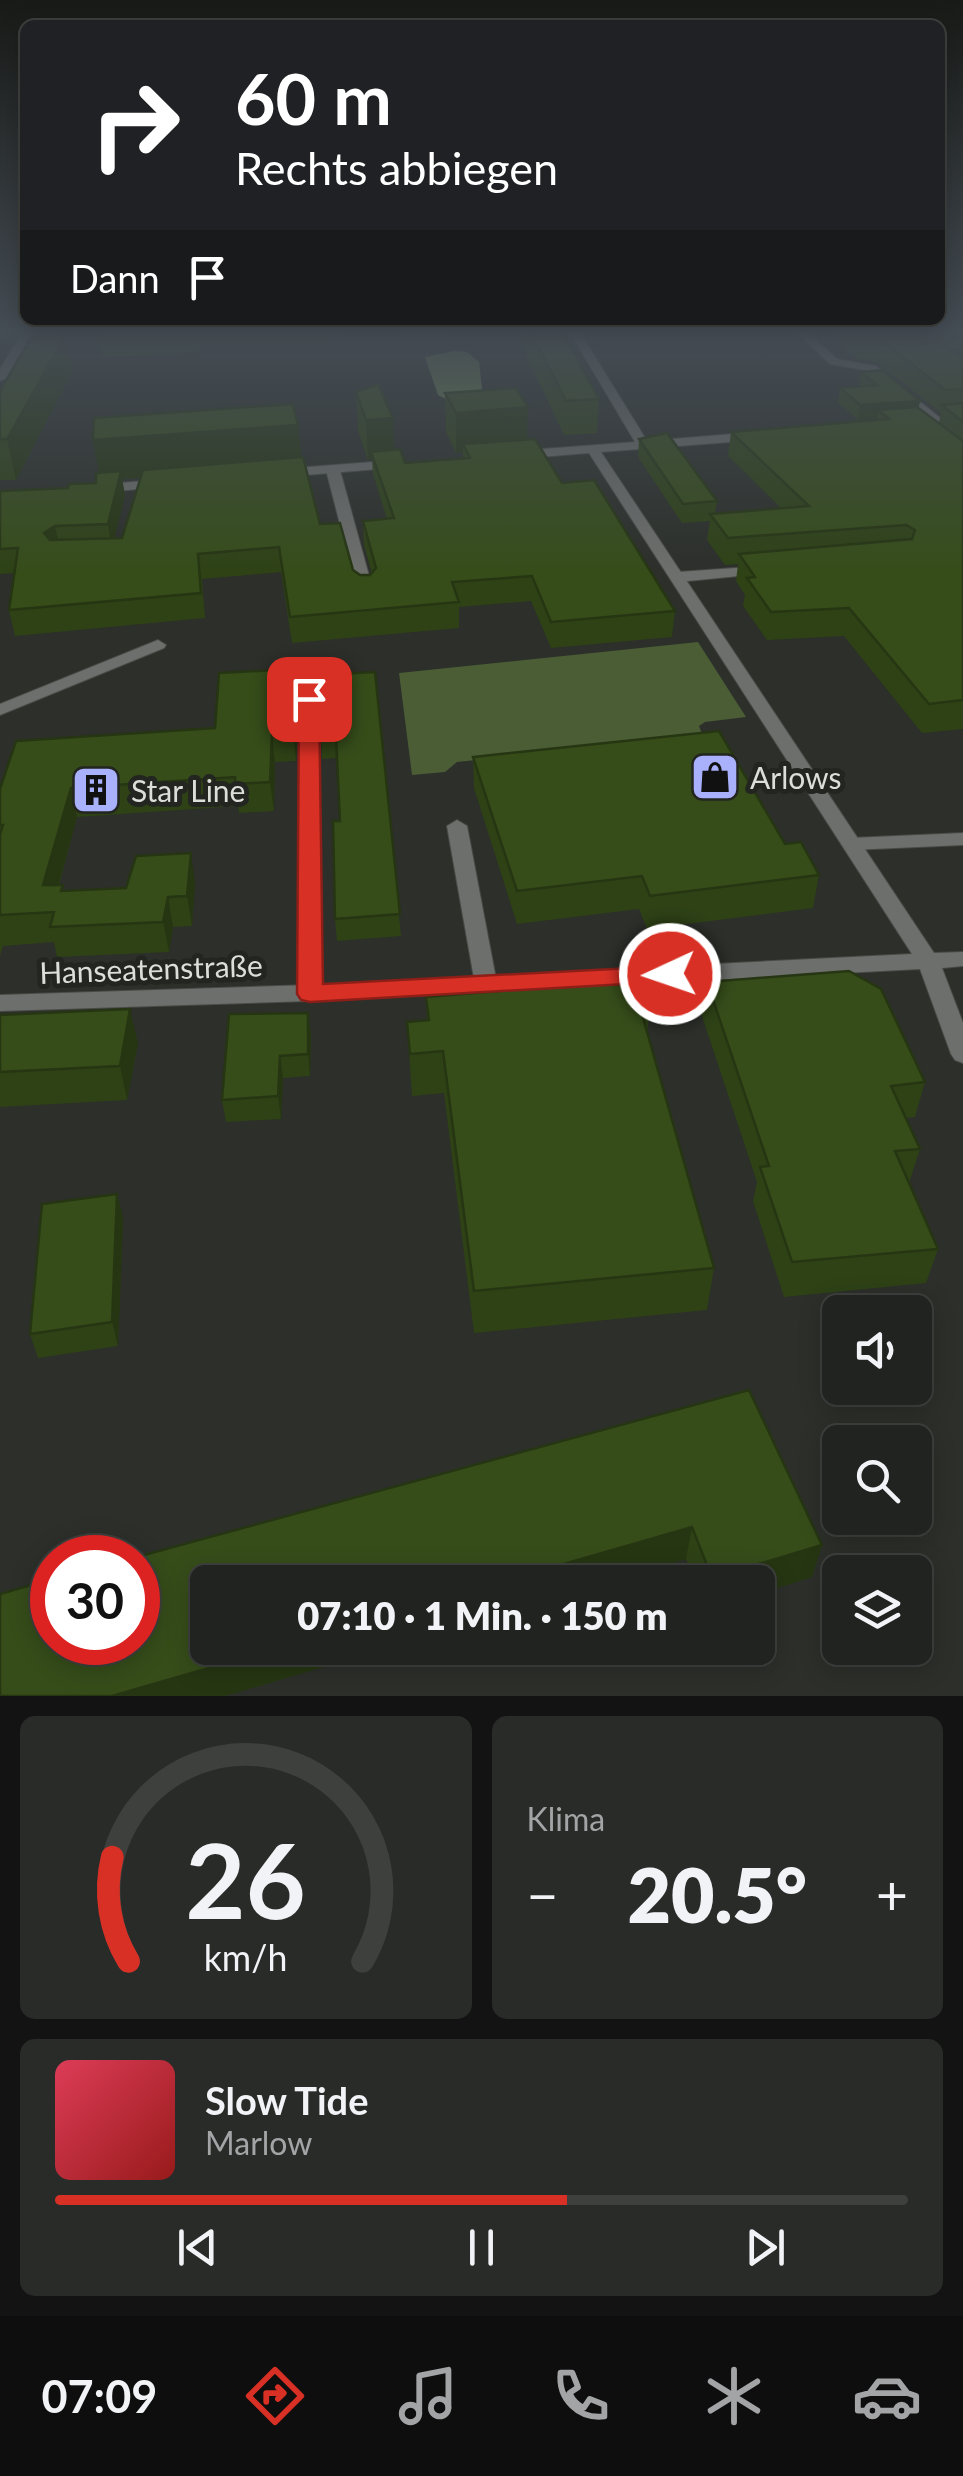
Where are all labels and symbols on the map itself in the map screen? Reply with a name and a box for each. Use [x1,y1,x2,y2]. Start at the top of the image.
pin [267,657,352,742]
shop icon: Arlows [689,751,741,803]
place label: Arlows [750,759,841,795]
building icon: Star Line [70,764,122,816]
place label: Star Line [131,772,245,808]
position arrow [618,922,722,1026]
street label: Hanseatenstraße [39,946,263,990]
speed limit sign: 30 [30,1535,160,1665]

